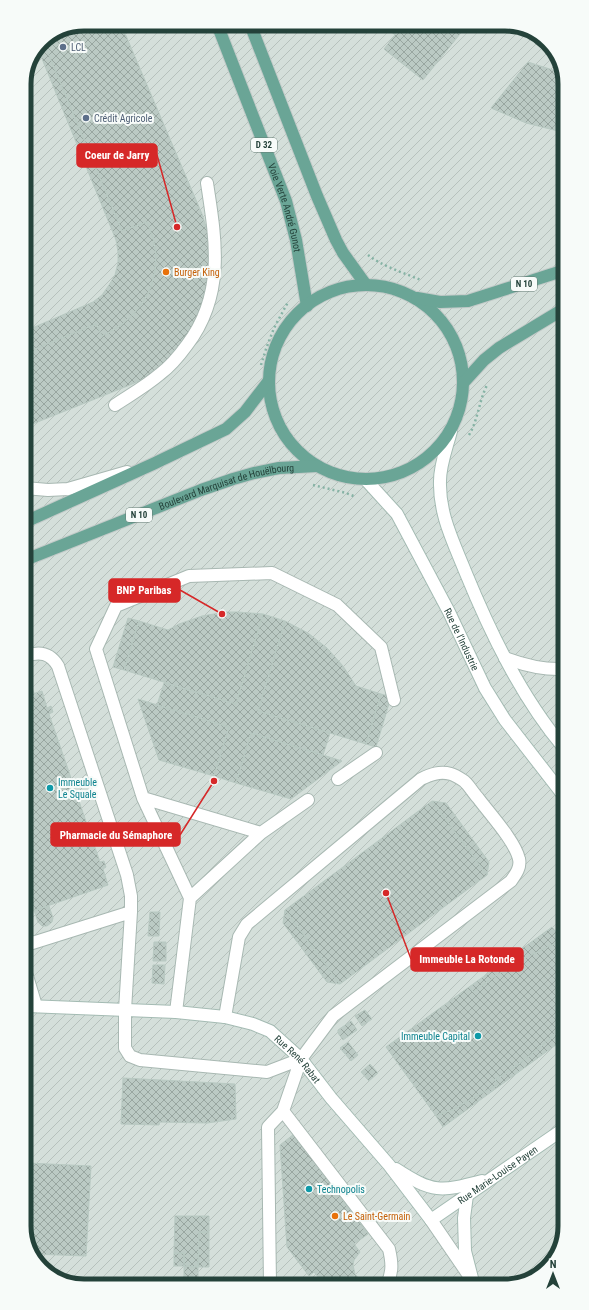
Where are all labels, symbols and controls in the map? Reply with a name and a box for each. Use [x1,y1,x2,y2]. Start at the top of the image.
marker: LCL [58,42,68,52]
place label: LCL [71,42,86,53]
marker: Crédit Agricole [81,113,91,123]
place label: Crédit Agricole [94,113,153,124]
road number: D 32 [251,138,277,152]
callout: Coeur de Jarry [77,144,157,167]
text: Coeur de Jarry [85,149,149,162]
street label: Voie Verte André Gunot [266,162,303,253]
marker: Burger King [161,267,171,277]
place label: Burger King [174,267,220,278]
road number: N 10 [511,277,537,291]
street label: Boulevard Marquisat de Houëlbourg [157,462,294,512]
road number: N 10 [126,508,152,522]
callout: BNP Paribas [109,579,180,602]
text: BNP Paribas [116,584,172,597]
street label: Rue de l'Industrie [442,606,481,673]
place label: Immeuble Le Squale [58,777,97,800]
marker: Immeuble Le Squale [45,783,55,793]
callout: Pharmacie du Sémaphore [51,823,180,846]
text: Pharmacie du Sémaphore [60,829,172,842]
callout: Immeuble La Rotonde [411,948,523,971]
text: Immeuble La Rotonde [419,953,515,966]
place label: Immeuble Capital [401,1031,470,1042]
marker: Immeuble Capital [473,1031,483,1041]
street label: Rue René Rabat [272,1033,322,1085]
street label: Rue Marie-Louise Payen [456,1143,540,1206]
marker: Technopolis [304,1184,314,1194]
place label: Technopolis [317,1184,365,1195]
marker: Le Saint-Germain [330,1211,340,1221]
place label: Le Saint-Germain [343,1211,411,1222]
north arrow [533,1254,573,1294]
text: N [550,1258,557,1271]

